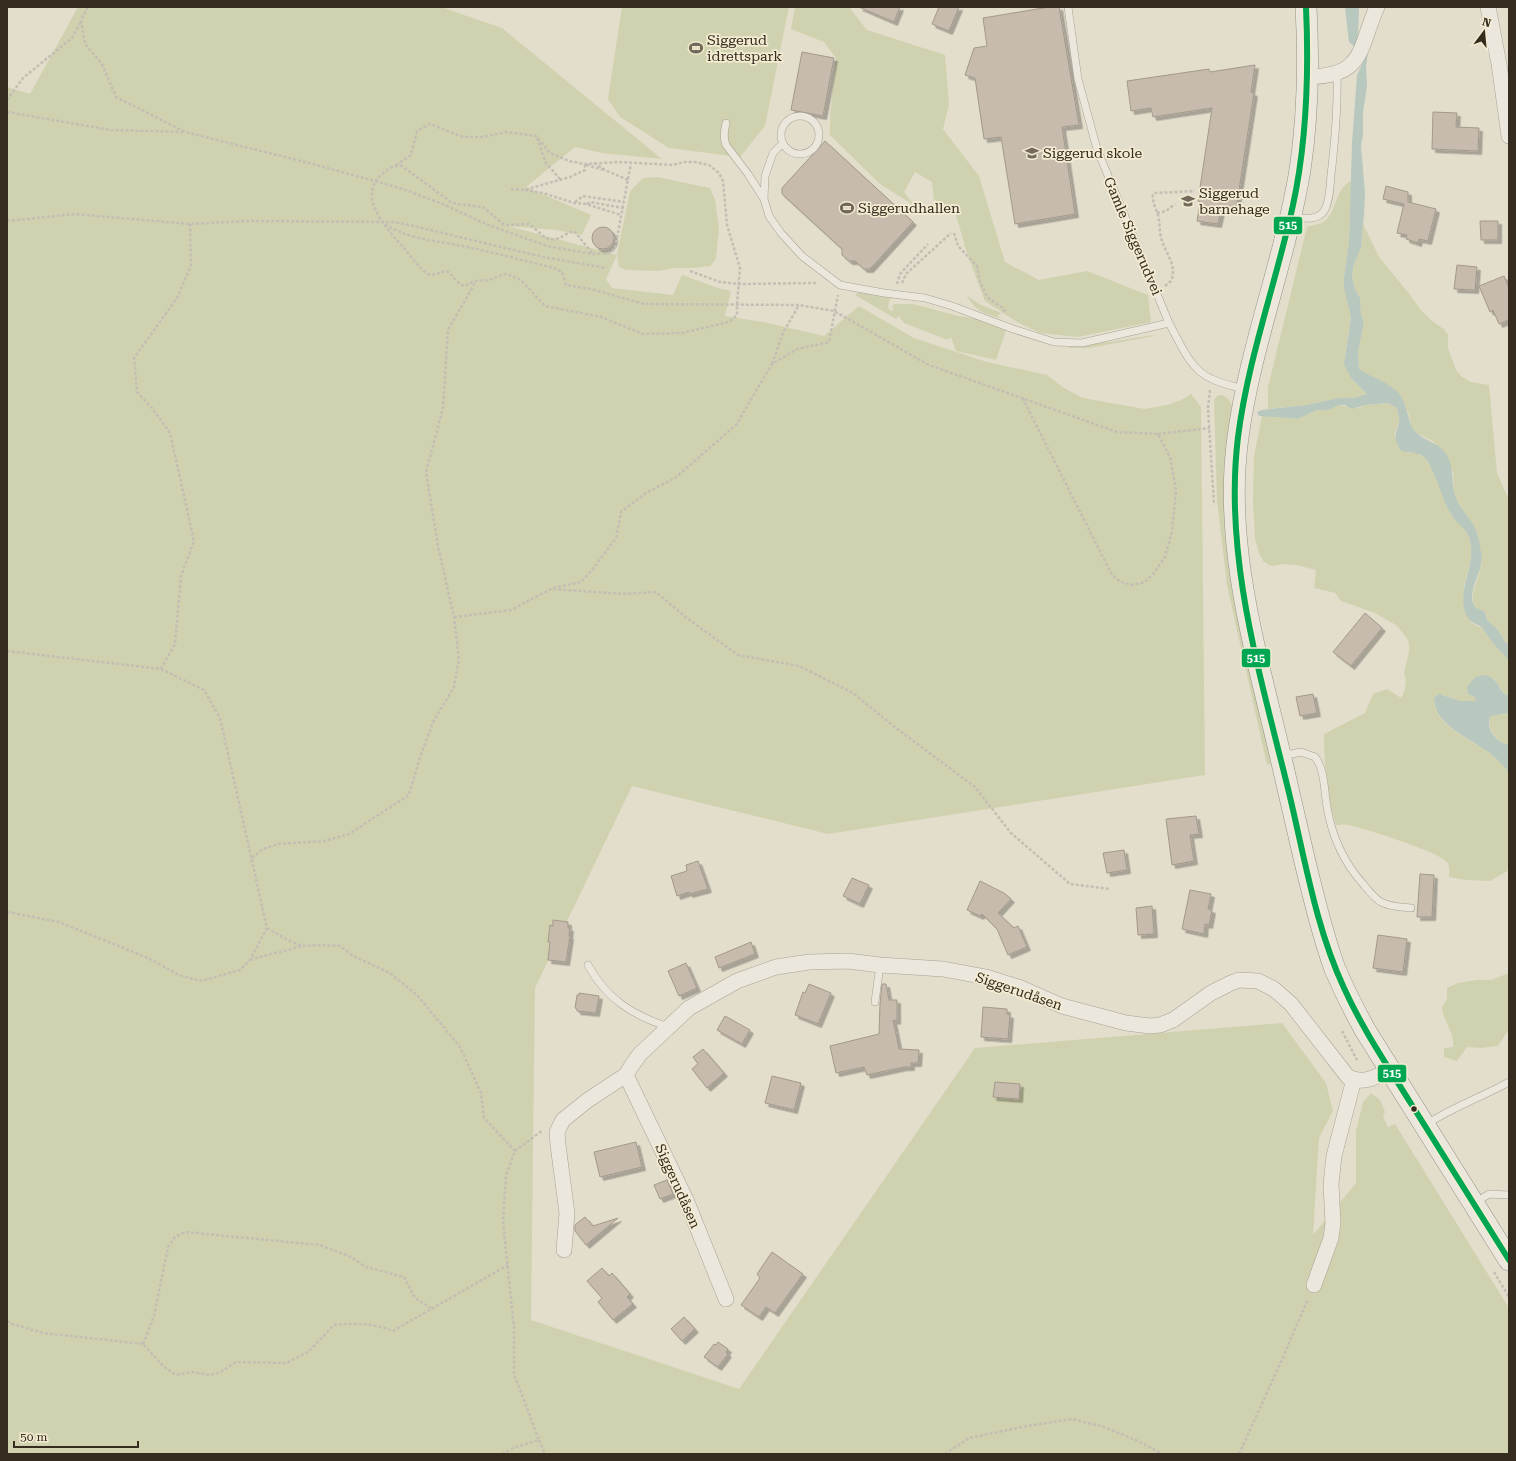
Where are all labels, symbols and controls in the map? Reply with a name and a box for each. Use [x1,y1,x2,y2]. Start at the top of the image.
north arrow [1464,12,1504,52]
text: N [1481,15,1493,30]
place label: Siggerud idrettspark [707,32,782,64]
sports icon: Siggerud idrettspark [688,40,704,56]
school or university icon: Siggerud skole [1024,145,1040,161]
place label: Siggerud skole [1043,145,1143,161]
street label: Gamle Siggerudvei [1101,175,1165,298]
place label: Siggerud barnehage [1199,185,1270,217]
school or university icon: Siggerud barnehage [1180,193,1196,209]
sports icon: Siggerudhallen [839,200,855,216]
place label: Siggerudhallen [858,200,960,216]
line badge: 515 [1273,216,1303,235]
text: 515 [1279,219,1297,232]
line badge: 515 [1241,648,1271,668]
text: 515 [1247,652,1265,665]
street label: Siggerudåsen [973,969,1065,1013]
line badge: 515 [1377,1064,1407,1083]
text: 515 [1383,1067,1401,1080]
unlabelled marker [1409,1104,1419,1114]
street label: Siggerudåsen [652,1141,704,1231]
scale bar [14,1423,138,1449]
text: 50 m [20,1430,47,1444]

